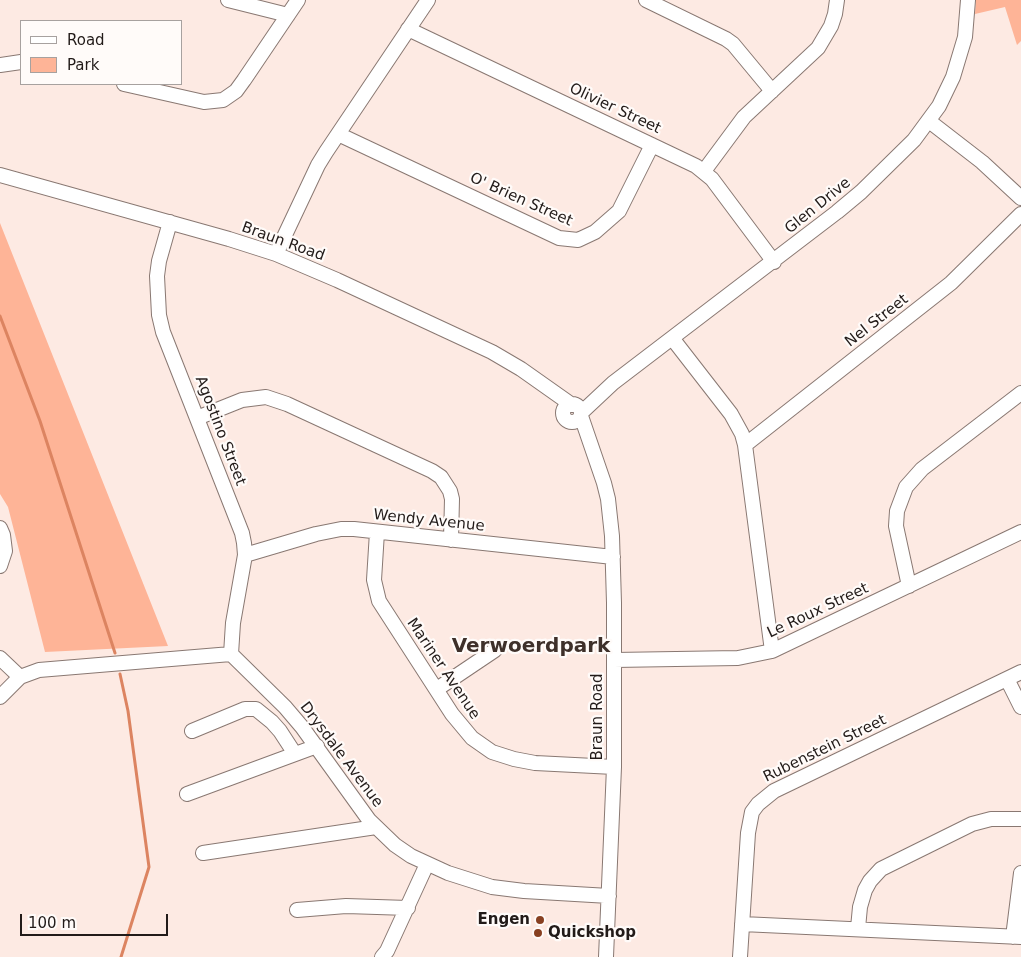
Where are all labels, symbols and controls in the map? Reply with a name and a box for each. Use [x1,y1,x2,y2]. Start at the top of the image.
legend [20,20,182,85]
text: Road [67,31,105,49]
text: Park [67,56,99,74]
street label: Olivier Street [566,80,664,138]
street label: O' Brien Street [467,169,575,231]
street label: Glen Drive [782,174,854,238]
street label: Braun Road [239,219,327,265]
street label: Nel Street [842,291,912,351]
street label: Agostino Street [191,374,249,488]
street label: Wendy Avenue [373,506,485,536]
street label: Le Roux Street [764,580,872,642]
street label: Mariner Avenue [403,615,483,723]
district label: Verwoerdpark [452,635,610,659]
street label: Braun Road [589,673,607,761]
street label: Drysdale Avenue [296,699,386,811]
street label: Rubenstein Street [761,711,889,787]
scale bar [22,904,170,936]
place label: Engen [477,911,530,929]
text: 100 m [28,914,76,932]
marker: Engen [534,914,546,926]
place label: Quickshop [548,924,636,942]
marker: Quickshop [532,927,544,939]

